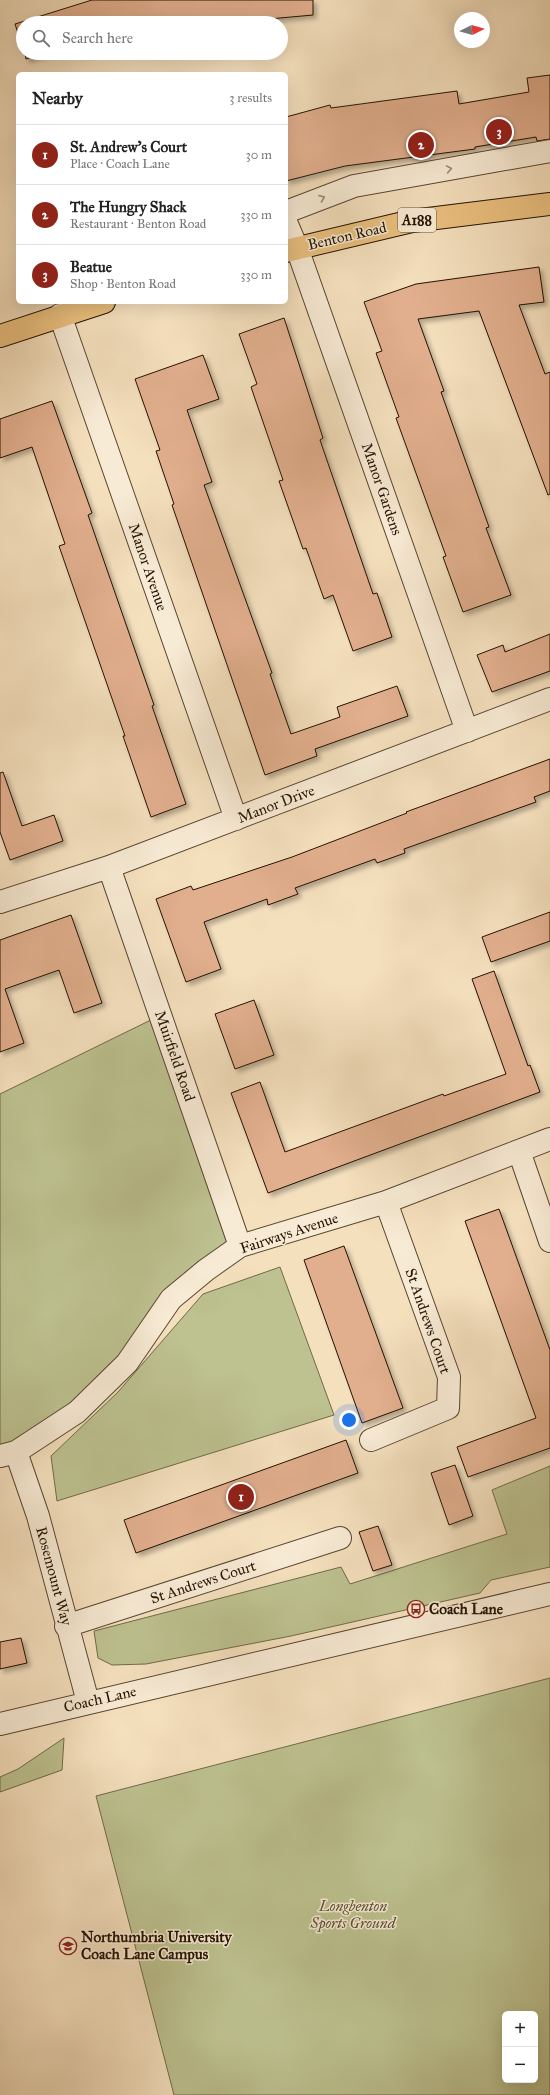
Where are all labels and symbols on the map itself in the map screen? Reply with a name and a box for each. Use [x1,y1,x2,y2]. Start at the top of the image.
north arrow [454,12,490,48]
pin: 3 [486,117,512,147]
pin: 2 [408,130,434,160]
one-way arrow [446,165,452,174]
one-way arrow [319,194,326,202]
road number: A188 [398,208,436,232]
street label: Benton Road [306,218,389,254]
street label: Manor Gardens [358,440,406,538]
street label: Manor Avenue [125,521,171,613]
street label: Manor Drive [235,781,317,827]
street label: Muirfield Road [151,1008,199,1104]
street label: Fairways Avenue [238,1209,340,1257]
street label: St Andrews Court [402,1266,455,1377]
your location [339,1410,359,1430]
pin: 1 [228,1482,254,1512]
street label: Rosemount Way [32,1525,76,1628]
street label: St Andrews Court [148,1556,259,1608]
bus stop icon: Coach Lane [406,1599,426,1619]
place label: Coach Lane [429,1600,504,1618]
street label: Coach Lane [62,1682,138,1716]
park label: Longbenton Sports Ground [309,1897,397,1933]
place label: Northumbria University Coach Lane Campus [81,1928,233,1964]
school or university icon: Northumbria University Coach Lane Campus [58,1936,78,1956]

